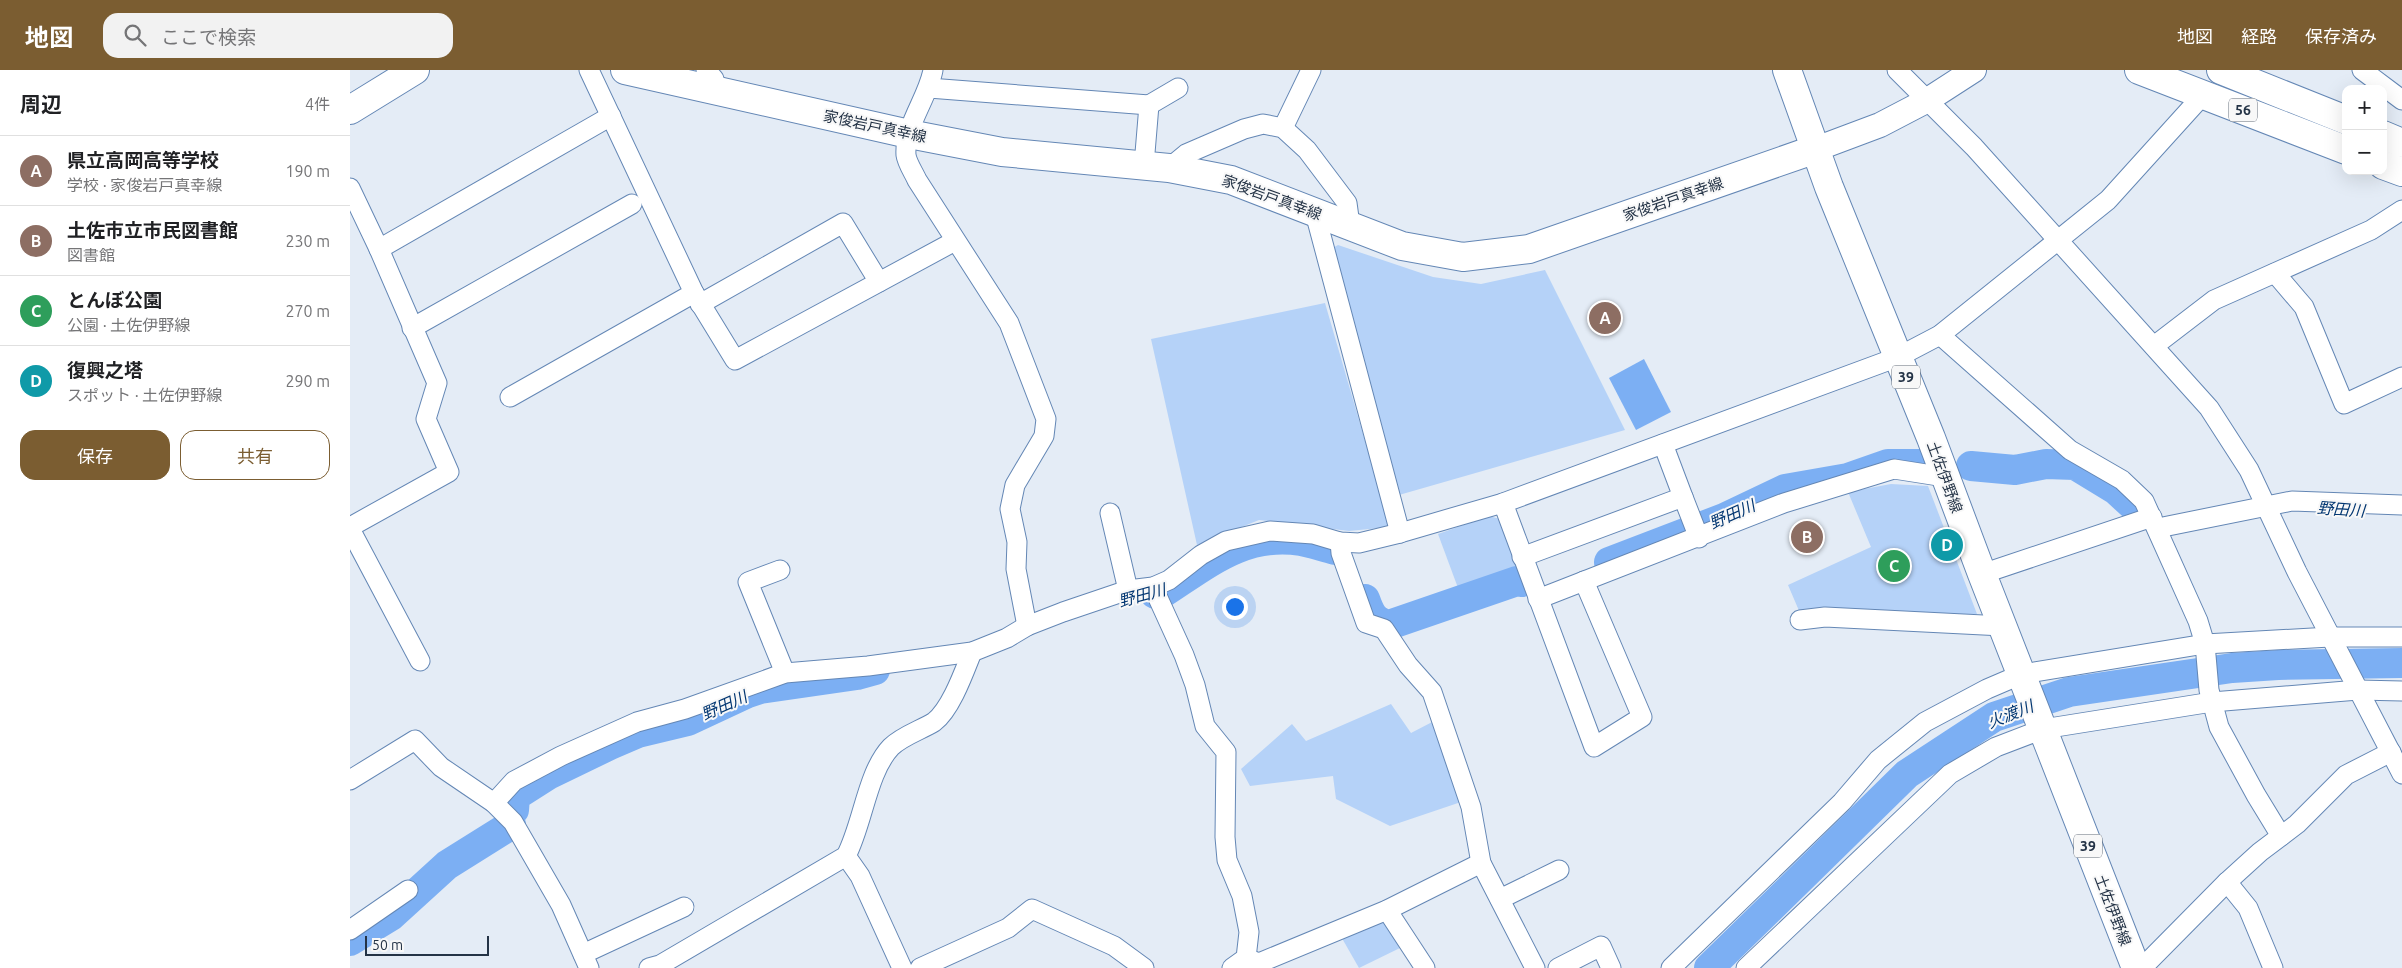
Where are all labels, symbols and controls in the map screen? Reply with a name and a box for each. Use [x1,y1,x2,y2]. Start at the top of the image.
search box [103,13,453,58]
icon: search [121,21,149,49]
text: 地図 [25,24,73,51]
text: ここで検索 [161,26,256,48]
text: 地図 [2177,26,2213,46]
text: 経路 [2241,26,2277,46]
text: 保存済み [2305,26,2377,46]
map controls [2342,85,2387,175]
button: + [2342,85,2387,130]
text: 周辺 [20,92,62,116]
text: 4件 [305,95,330,113]
road number: 56 [2229,98,2257,122]
street label: 家俊岩戸真幸線 [822,107,928,145]
button: − [2342,130,2387,175]
text: 県立高岡高等学校 [67,149,219,171]
text: A [30,162,42,180]
text: 190 m [285,162,330,180]
street label: 家俊岩戸真幸線 [1220,171,1324,223]
street label: 家俊岩戸真幸線 [1621,174,1725,224]
text: 学校 · 家俊岩戸真幸線 [67,176,222,194]
text: 土佐市立市民図書館 [67,219,238,241]
text: B [31,232,41,250]
text: 230 m [285,232,330,250]
text: 図書館 [67,246,115,264]
text: とんぼ公園 [67,289,162,311]
pin: A [1589,299,1621,337]
text: C [31,302,41,320]
text: 270 m [285,302,330,320]
text: 公園 · 土佐伊野線 [67,316,190,334]
text: 復興之塔 [67,359,143,381]
road number: 39 [1892,366,1920,388]
text: D [30,372,42,390]
text: 290 m [285,372,330,390]
text: スポット · 土佐伊野線 [67,386,222,404]
button: 保存 [20,430,170,480]
button: 共有 [180,430,330,480]
street label: 土佐伊野線 [1924,439,1966,515]
water label: 野田川 [1706,495,1759,532]
water label: 野田川 [2316,498,2368,520]
pin: B [1791,518,1823,556]
pin: D [1931,526,1963,564]
pin: C [1878,547,1910,585]
water label: 野田川 [1116,580,1169,610]
your location [1222,594,1248,620]
water label: 野田川 [698,686,751,723]
water label: 火渡川 [1984,696,2037,731]
road number: 39 [2074,834,2102,858]
street label: 土佐伊野線 [2092,872,2134,948]
scale bar [365,933,489,956]
text: 50 m [372,937,403,953]

